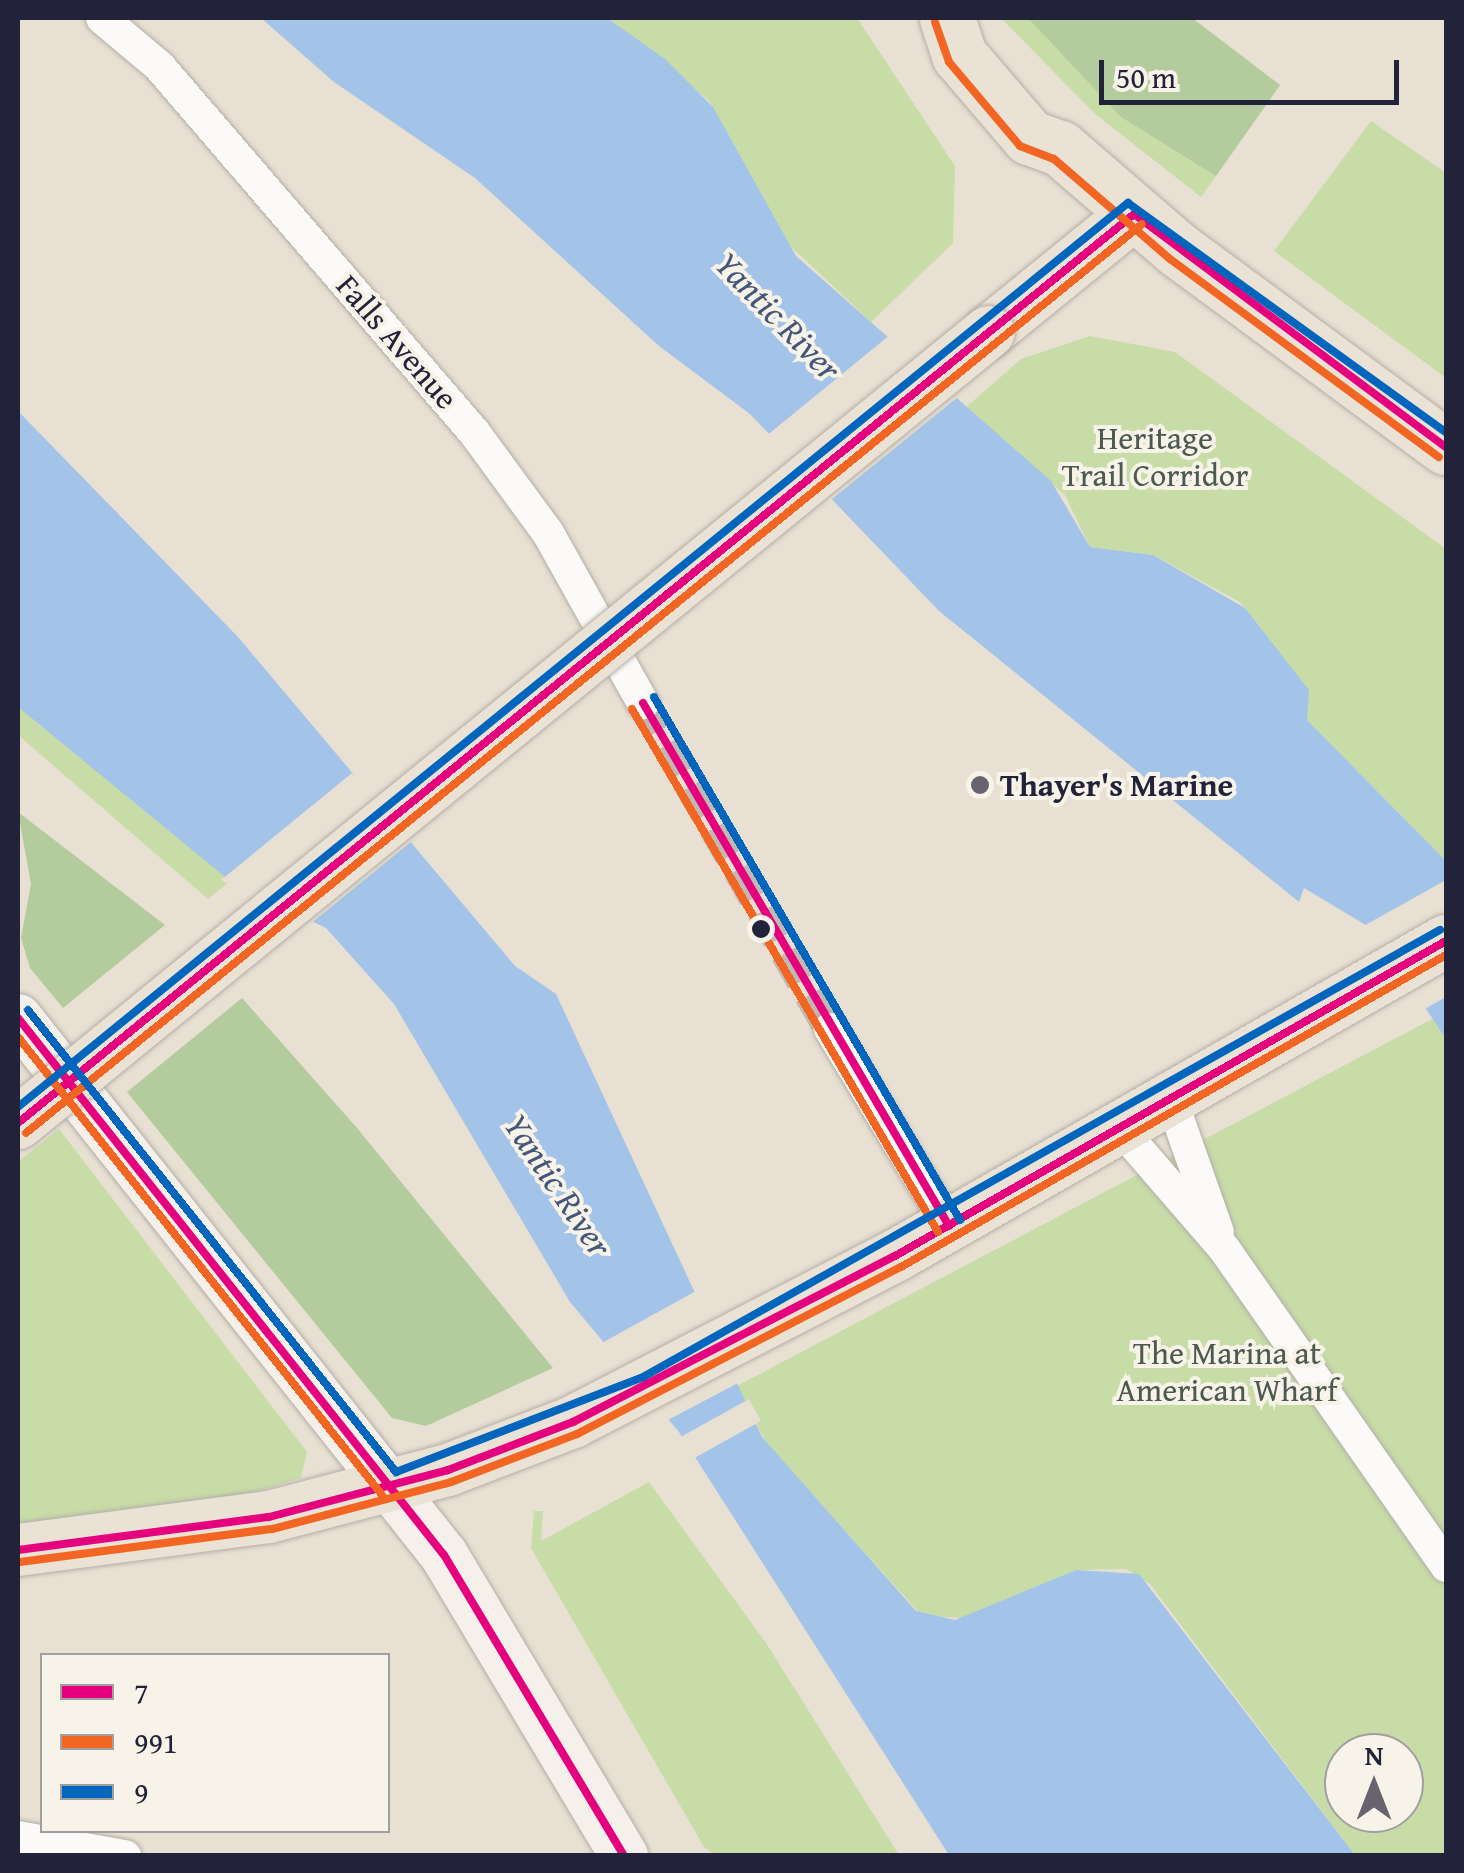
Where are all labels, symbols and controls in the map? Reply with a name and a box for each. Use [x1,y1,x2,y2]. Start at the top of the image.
scale bar [1104,40,1404,102]
text: 50 m [1116,55,1176,99]
water label: Yantic River [706,243,850,389]
street label: Falls Avenue [328,267,466,417]
park label: Heritage Trail Corridor [1062,420,1248,495]
place label: Thayer's Marine [1000,766,1233,804]
marker: Thayer's Marine [969,774,991,796]
unlabelled marker [751,919,771,939]
water label: Yantic River [495,1106,621,1264]
park label: The Marina at American Wharf [1117,1335,1337,1410]
legend [40,1653,390,1833]
text: 7 [134,1670,148,1714]
text: 991 [134,1720,177,1764]
north arrow [1324,1733,1424,1833]
text: N [1365,1734,1383,1775]
text: 9 [134,1770,148,1814]

